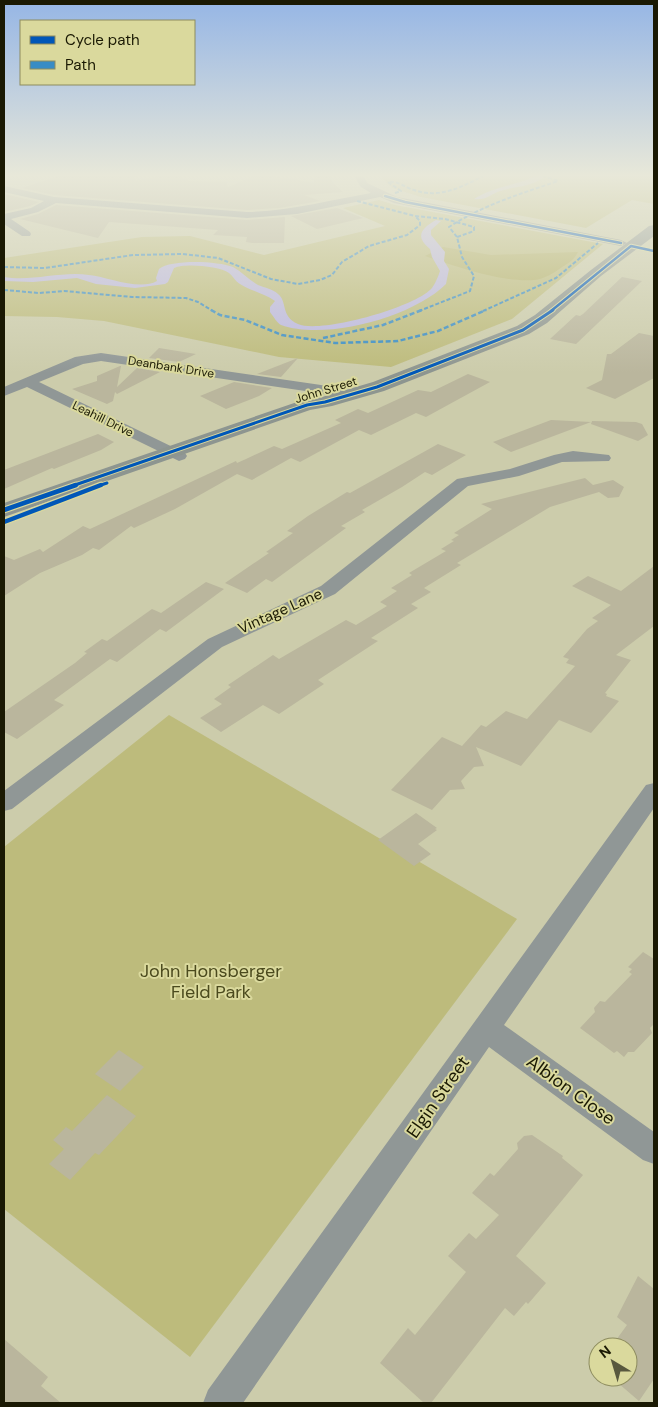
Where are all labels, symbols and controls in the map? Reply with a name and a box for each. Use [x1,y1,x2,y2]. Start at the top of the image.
legend [20,20,195,85]
text: Cycle path [65,30,140,50]
text: Path [65,55,96,75]
street label: Deanbank Drive [127,352,215,382]
street label: John Street [293,373,359,407]
street label: Leahill Drive [70,397,136,441]
street label: Vintage Lane [235,584,325,638]
park label: John Honsberger Field Park [140,959,282,1004]
street label: Albion Close [522,1050,620,1130]
street label: Elgin Street [401,1051,475,1143]
north arrow [588,1337,638,1387]
text: N [595,1342,615,1362]

